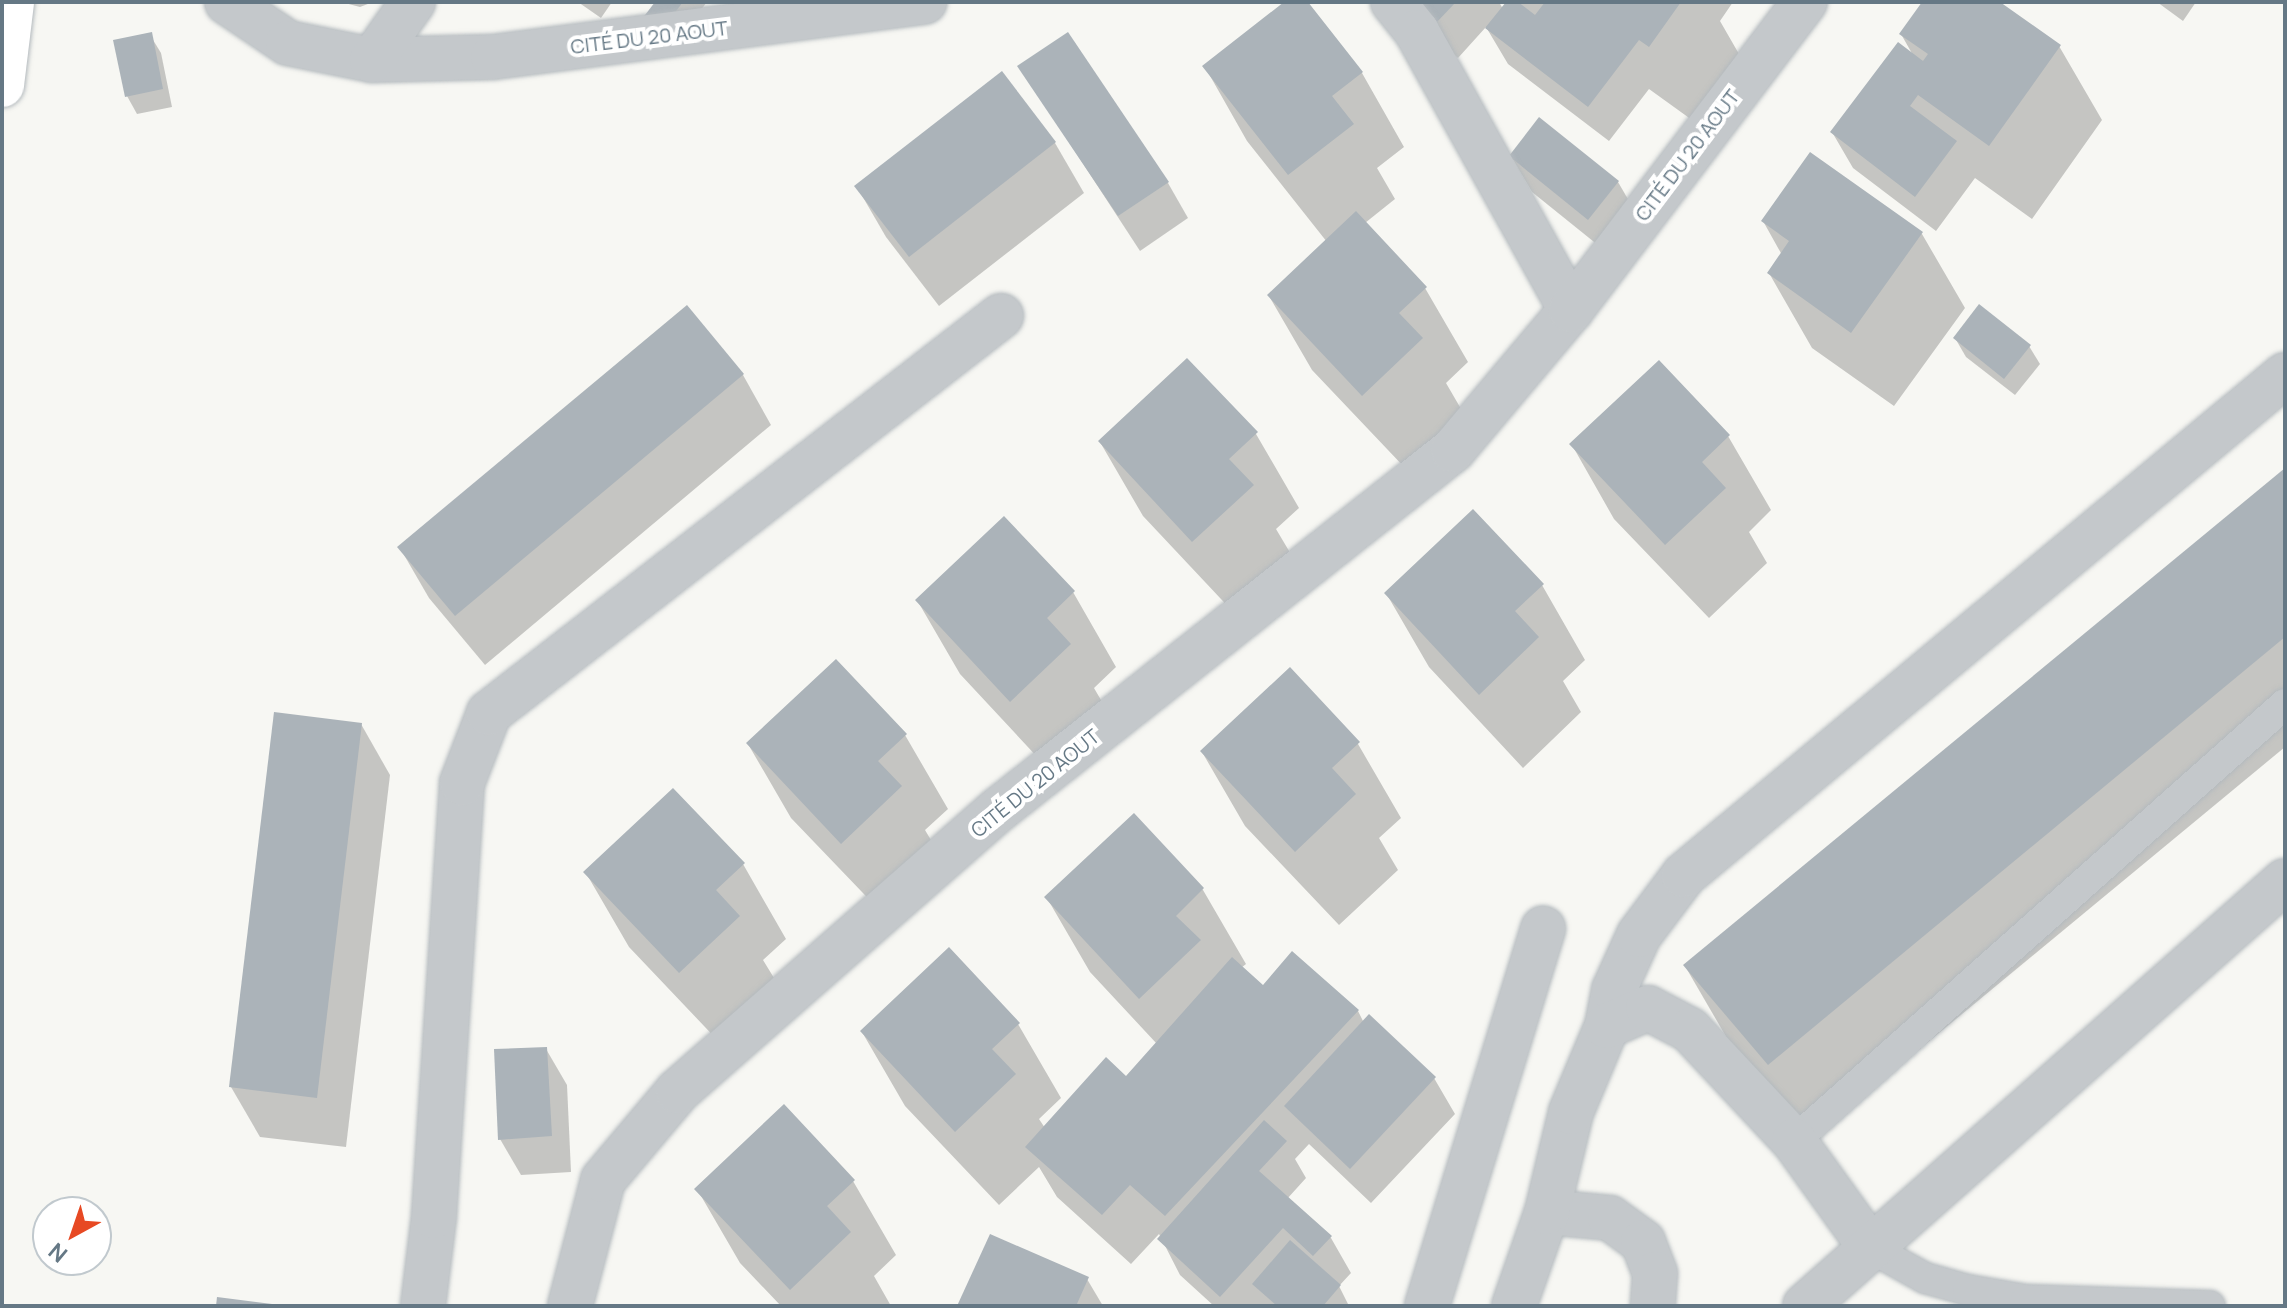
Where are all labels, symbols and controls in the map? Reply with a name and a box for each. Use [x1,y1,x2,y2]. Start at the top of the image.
street label: CITÉ DU 20 AOUT [569,15,729,59]
street label: CITÉ DU 20 AOUT [1630,85,1744,225]
street label: CITÉ DU 20 AOUT [966,724,1104,842]
north arrow [32,1196,112,1276]
text: N [42,1236,74,1269]

